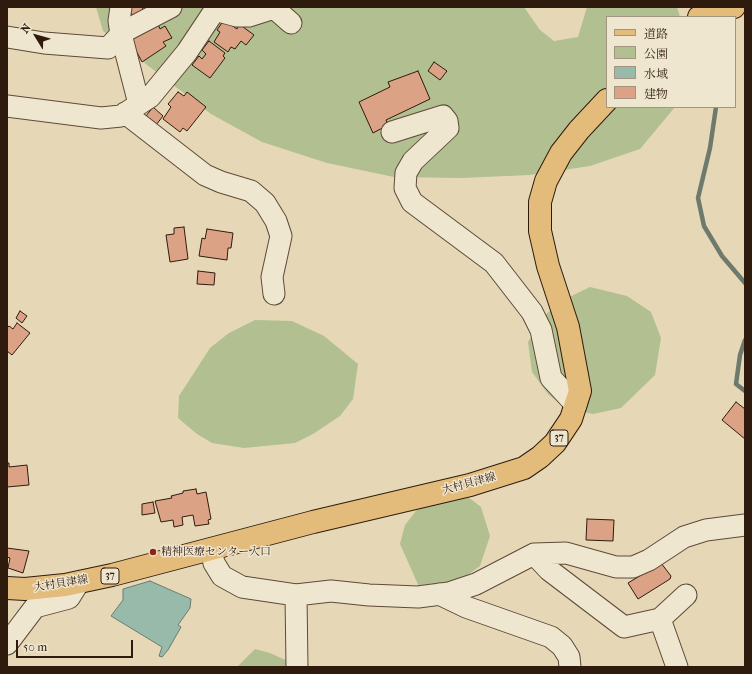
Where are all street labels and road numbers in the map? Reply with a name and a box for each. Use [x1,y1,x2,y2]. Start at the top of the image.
road number: 37 [550,430,568,446]
street label: 大村貝津線 [441,471,497,497]
road number: 37 [101,568,119,584]
street label: 大村貝津線 [33,573,89,595]

